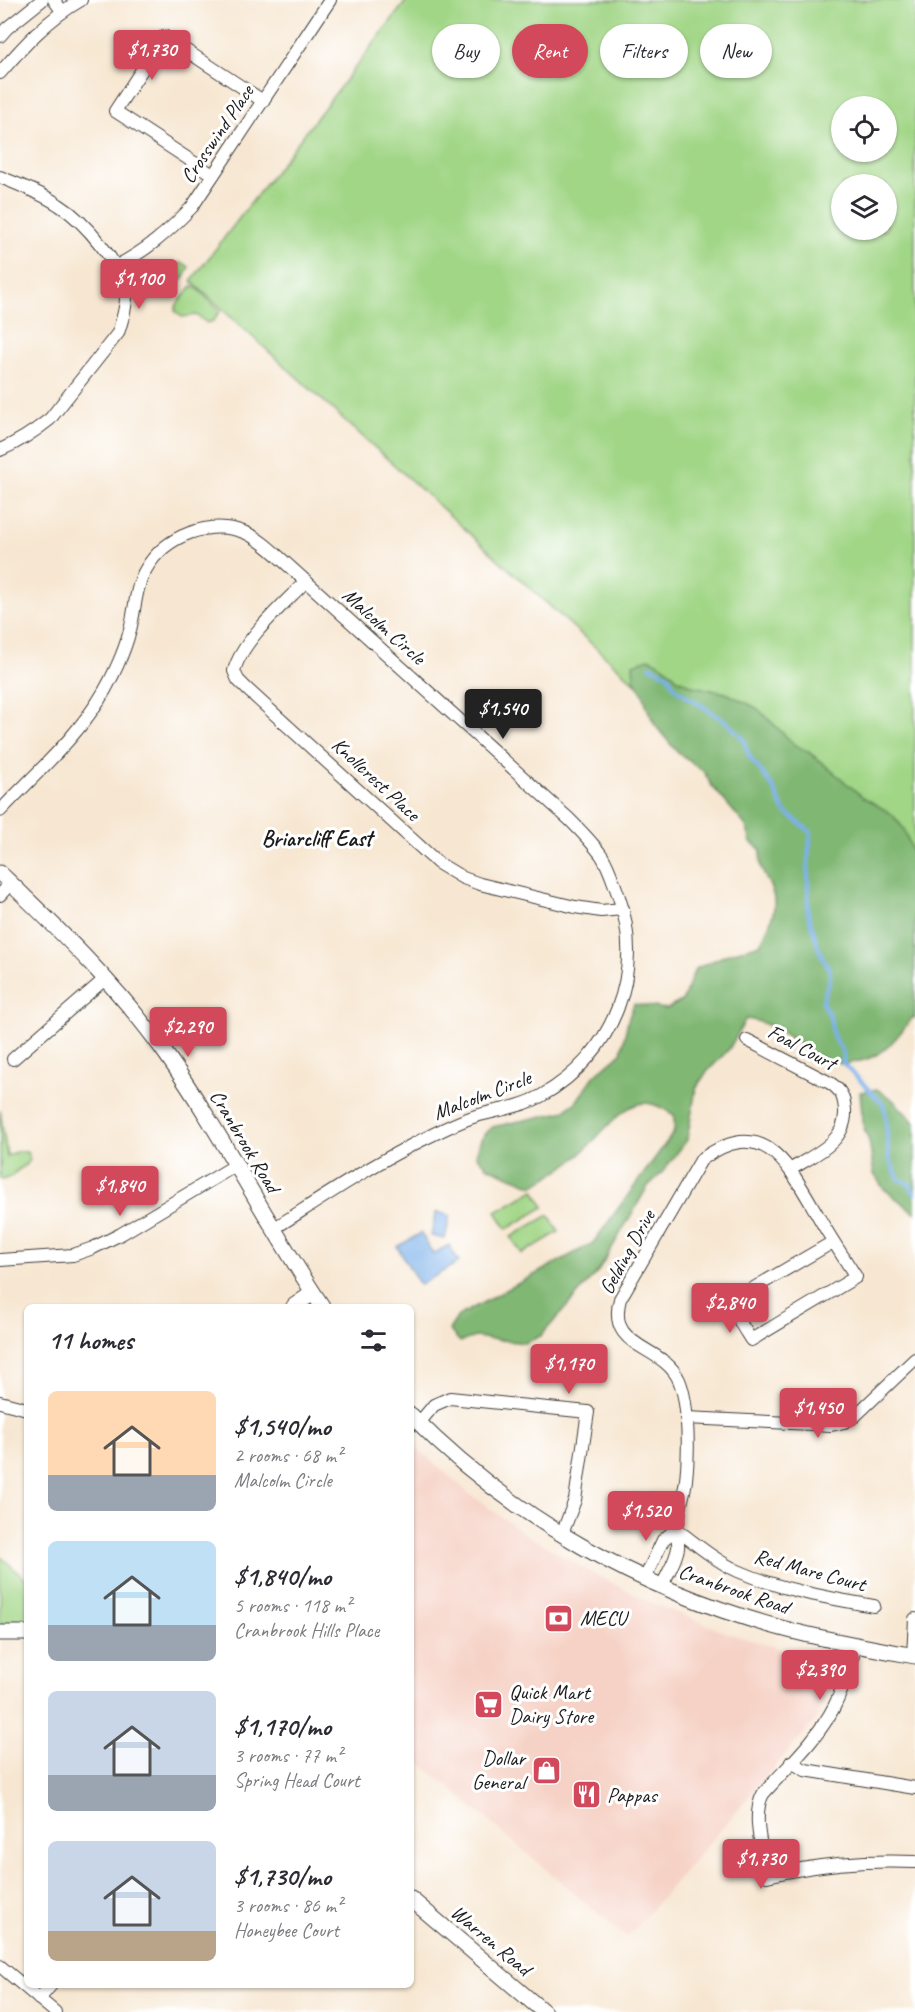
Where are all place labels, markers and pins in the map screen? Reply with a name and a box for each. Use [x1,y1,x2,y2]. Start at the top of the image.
pin: $1,730 [103,30,201,81]
pin: $1,100 [90,259,188,310]
pin: $1,540 [454,689,552,740]
pin: $2,290 [139,1007,237,1058]
pin: $1,840 [71,1166,169,1217]
pin: $2,840 [681,1283,779,1334]
pin: $1,170 [520,1344,618,1395]
pin: $1,450 [769,1388,867,1439]
pin: $1,520 [597,1491,695,1542]
bank icon: MECU [543,1602,575,1634]
place label: MECU [580,1605,630,1631]
pin: $2,390 [771,1650,869,1701]
place label: Quick Mart Dairy Store [509,1679,595,1729]
supermarket icon: Quick Mart Dairy Store [472,1688,504,1720]
place label: Dollar General [472,1745,528,1795]
shop icon: Dollar General [530,1754,562,1786]
restaurant icon: Pappas [570,1779,602,1811]
place label: Pappas [607,1782,658,1808]
pin: $1,730 [712,1839,810,1890]

